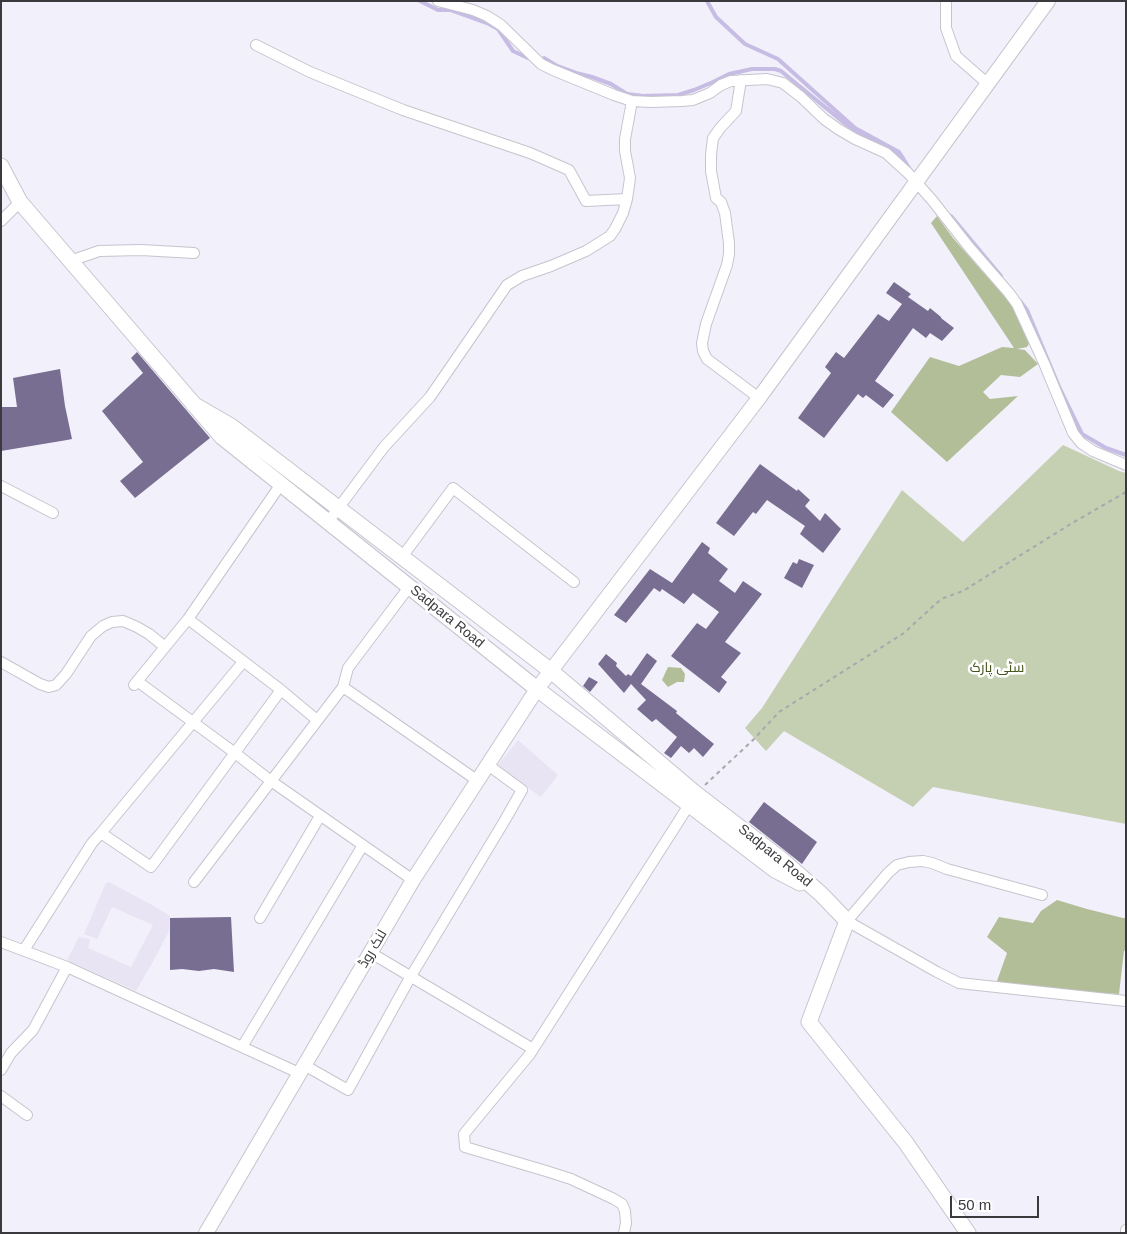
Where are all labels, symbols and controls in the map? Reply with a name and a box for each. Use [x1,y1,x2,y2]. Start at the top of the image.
street label: Sadpara Road [407,582,487,652]
park label: سٹی پارک [970,660,1024,676]
street label: Sadpara Road [735,821,815,891]
street label: لنک روڈ [355,927,391,971]
scale bar [952,1186,1041,1218]
text: 50 m [958,1196,991,1213]

